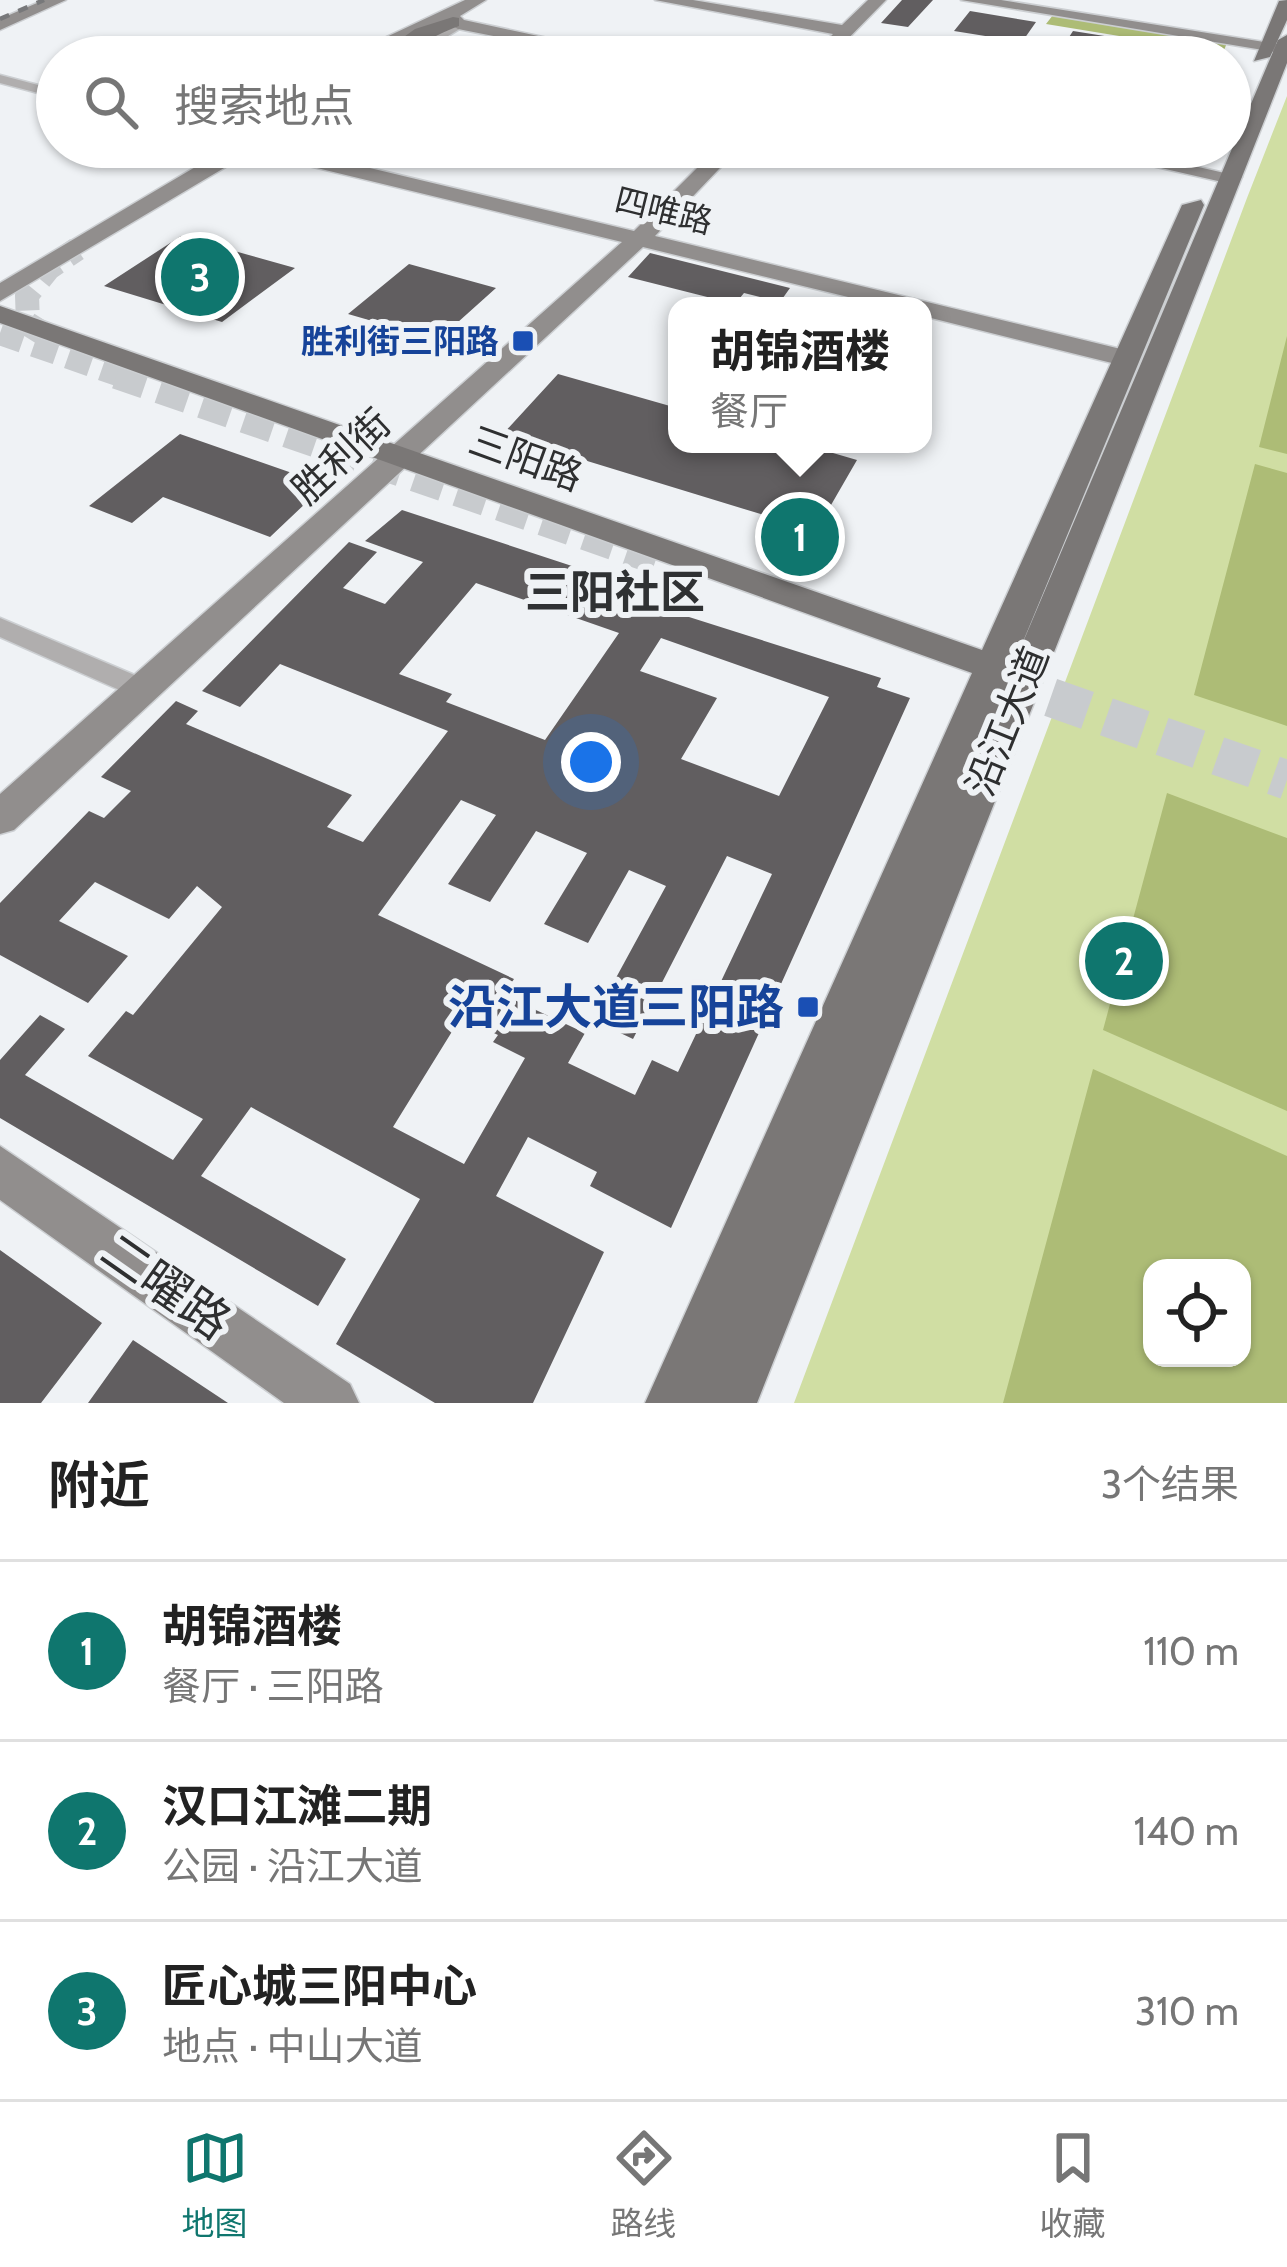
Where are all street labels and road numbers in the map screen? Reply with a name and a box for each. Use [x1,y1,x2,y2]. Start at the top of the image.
street label: 四唯路 [611,179,717,241]
street label: 胜利街 [282,399,400,513]
street label: 三阳路 [463,415,589,501]
street label: 沿江大道 [956,640,1058,802]
street label: 二曜路 [90,1221,242,1351]

